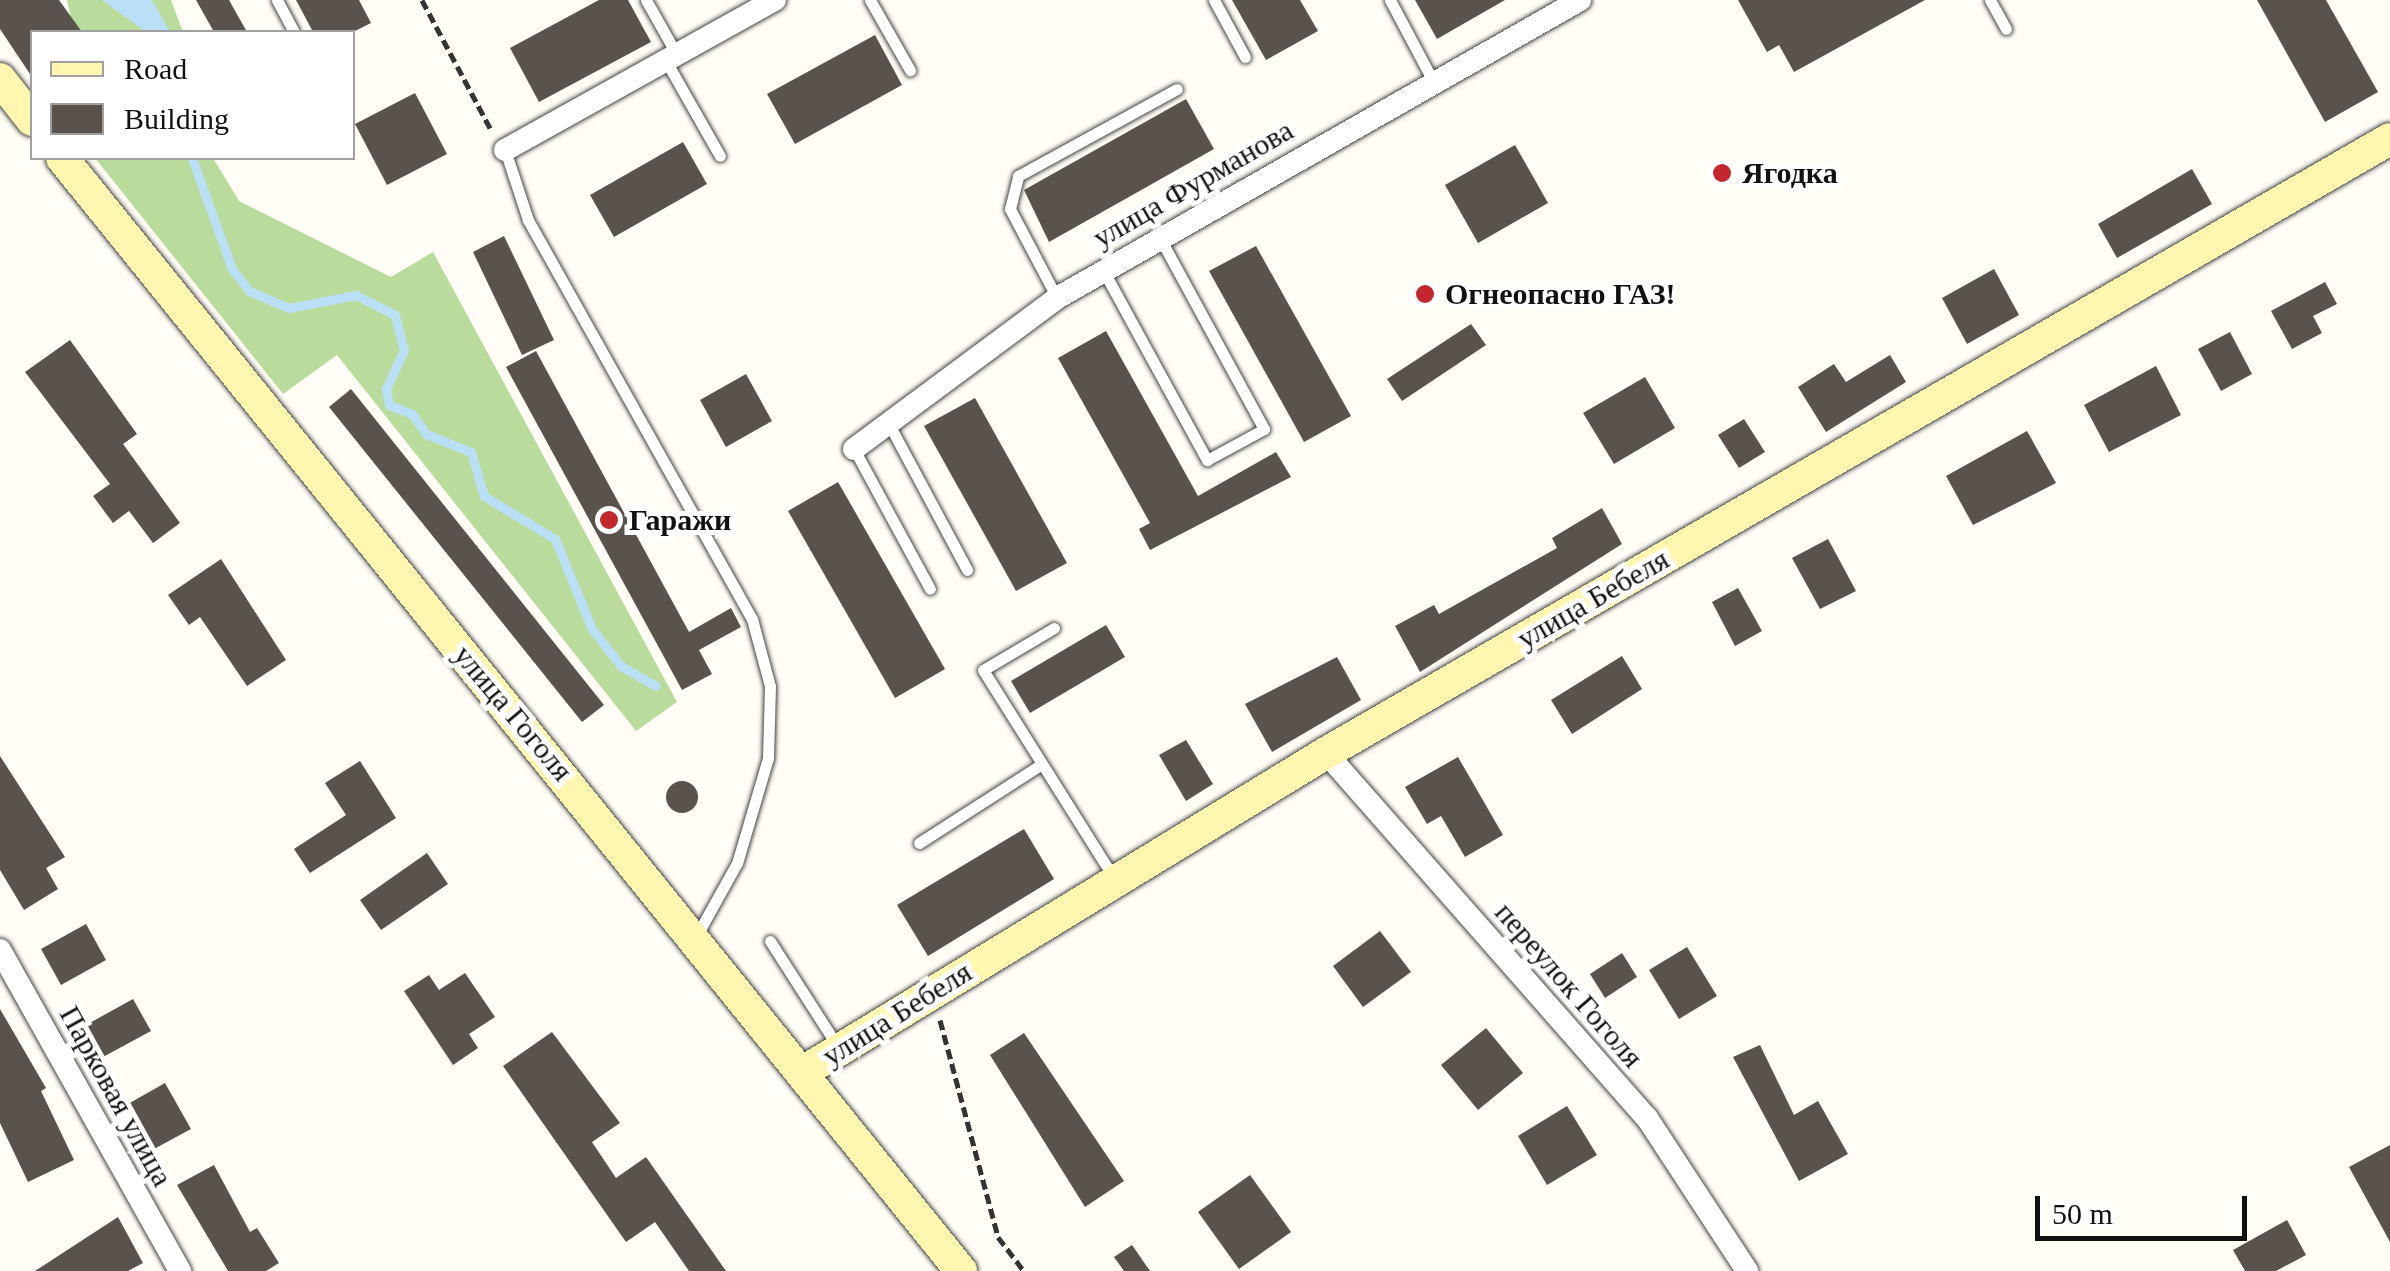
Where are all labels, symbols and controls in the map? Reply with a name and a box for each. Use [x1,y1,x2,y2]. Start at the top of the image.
legend [30,30,355,160]
text: Road [124,52,187,85]
text: Building [124,102,229,135]
street label: улица Фурманова [1087,112,1299,256]
place label: Ягодка [1742,155,1838,191]
marker: Ягодка [1711,162,1733,184]
place label: Огнеопасно ГАЗ! [1445,276,1676,312]
marker: Огнеопасно ГАЗ! [1414,283,1436,305]
place label: Гаражи [629,502,731,538]
marker: Гаражи [598,509,620,531]
street label: улица Бебеля [1511,541,1675,657]
street label: улица Гоголя [446,638,580,788]
street label: переулок Гоголя [1487,895,1651,1075]
street label: улица Бебеля [816,954,978,1074]
street label: Парковая улица [52,1000,180,1192]
scale bar [2040,1176,2252,1238]
text: 50 m [2052,1197,2113,1230]

